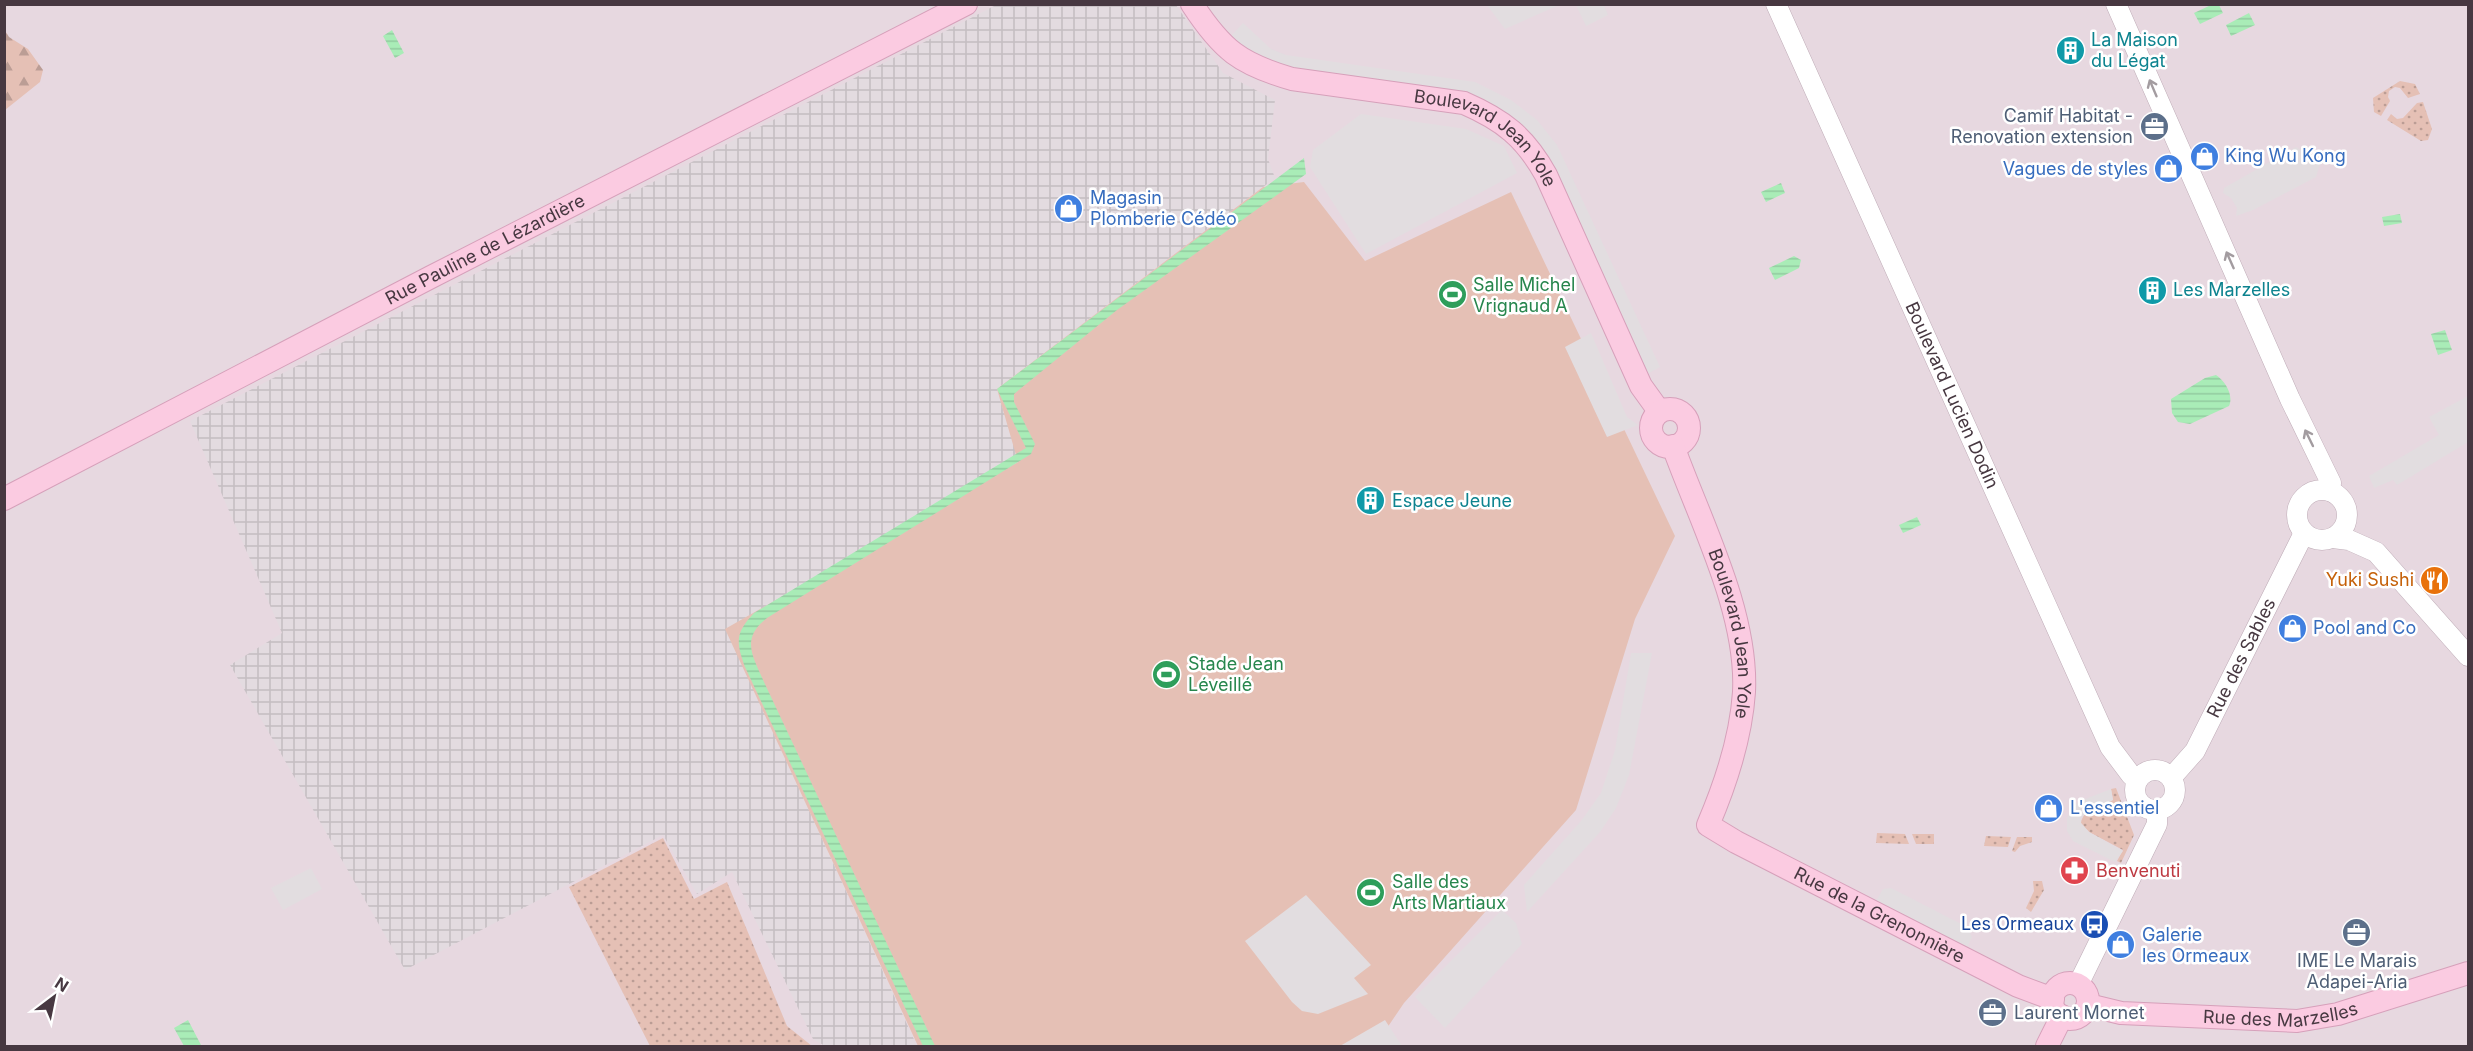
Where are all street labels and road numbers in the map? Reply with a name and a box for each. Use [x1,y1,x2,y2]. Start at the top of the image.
street label: Boulevard Jean Yole [1413,85,1561,190]
street label: Rue Pauline de Lézardière [382,189,588,309]
street label: Boulevard Lucien Dodin [1901,299,2003,492]
street label: Boulevard Jean Yole [1704,546,1755,720]
street label: Rue des Sables [2202,595,2280,721]
street label: Rue de la Grenonnière [1791,862,1968,967]
street label: Rue des Marzelles [2203,997,2360,1032]

